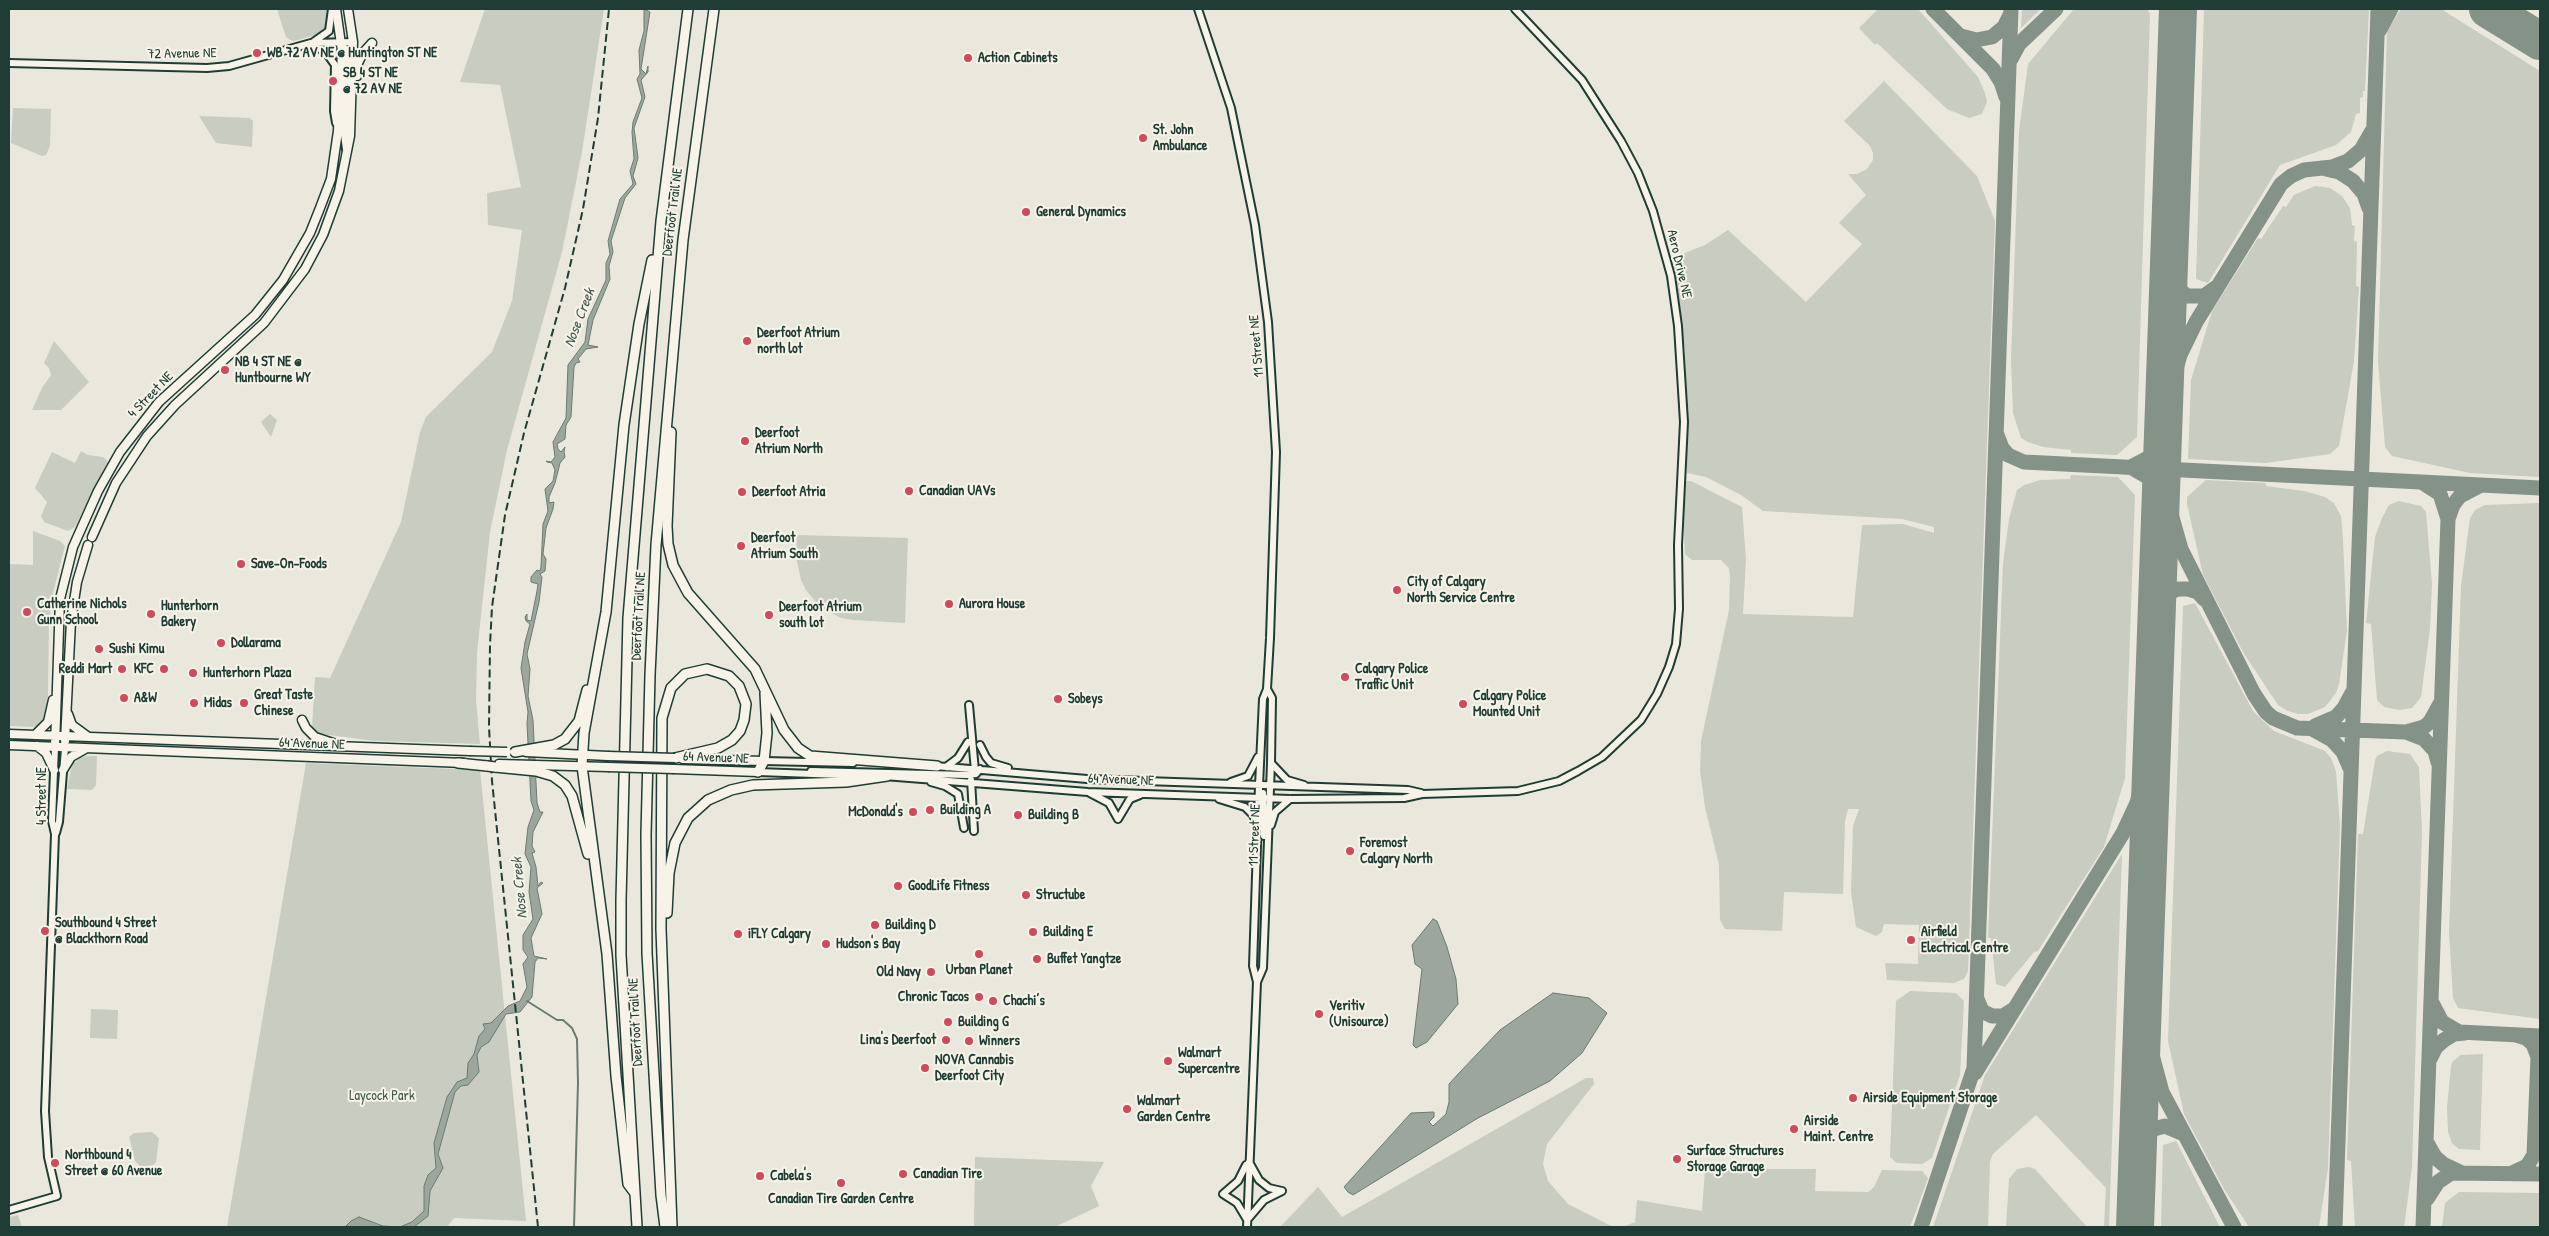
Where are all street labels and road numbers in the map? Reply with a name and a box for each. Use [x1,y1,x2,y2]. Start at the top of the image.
street label: 72 Avenue NE [147,45,217,63]
street label: Deerfoot Trail NE [659,167,687,257]
street label: Aero Drive NE [1663,228,1695,300]
street label: 11 Street NE [1246,314,1268,378]
street label: 4 Street NE [125,368,177,422]
street label: Deerfoot Trail NE [628,571,650,661]
street label: 64 Avenue NE [279,734,345,754]
street label: 64 Avenue NE [683,748,749,768]
street label: 4 Street NE [34,767,50,825]
street label: 64 Avenue NE [1088,770,1154,790]
street label: 11 Street NE [1246,803,1264,867]
street label: Deerfoot Trail NE [625,977,647,1067]

